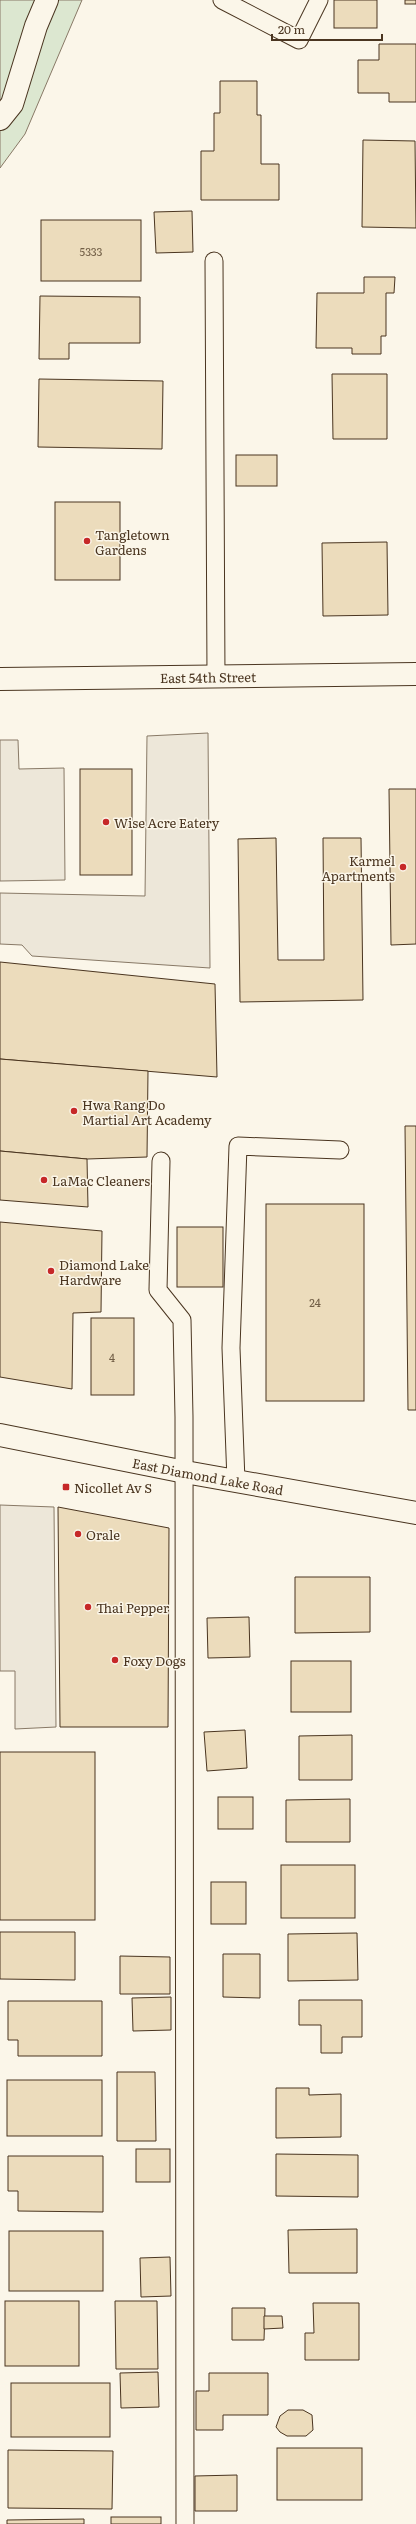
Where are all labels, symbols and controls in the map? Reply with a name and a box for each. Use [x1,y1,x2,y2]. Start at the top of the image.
scale bar [272,16,382,42]
text: 20 m [278,20,305,38]
house number: 5333 [80,243,102,259]
place label: Tangletown Gardens [95,525,170,559]
marker: Tangletown Gardens [82,536,92,546]
street label: East 54th Street [160,666,257,687]
place label: Wise Acre Eatery [114,813,220,832]
marker: Wise Acre Eatery [101,817,111,827]
place label: Karmel Apartments [321,851,396,885]
marker: Karmel Apartments [398,862,408,872]
place label: Hwa Rang Do Martial Art Academy [82,1095,212,1129]
marker: Hwa Rang Do Martial Art Academy [69,1106,79,1116]
place label: LaMac Cleaners [52,1171,150,1190]
marker: LaMac Cleaners [39,1175,49,1185]
place label: Diamond Lake Hardware [59,1255,149,1289]
marker: Diamond Lake Hardware [46,1266,56,1276]
house number: 24 [309,1294,321,1310]
house number: 4 [109,1349,115,1365]
street label: East Diamond Lake Road [131,1452,285,1499]
place label: Nicollet Av S [74,1478,152,1497]
marker: Nicollet Av S [61,1482,71,1492]
place label: Orale [86,1525,120,1544]
marker: Orale [73,1529,83,1539]
place label: Thai Pepper [96,1598,170,1617]
marker: Thai Pepper [83,1602,93,1612]
place label: Foxy Dogs [123,1651,186,1670]
marker: Foxy Dogs [110,1655,120,1665]

